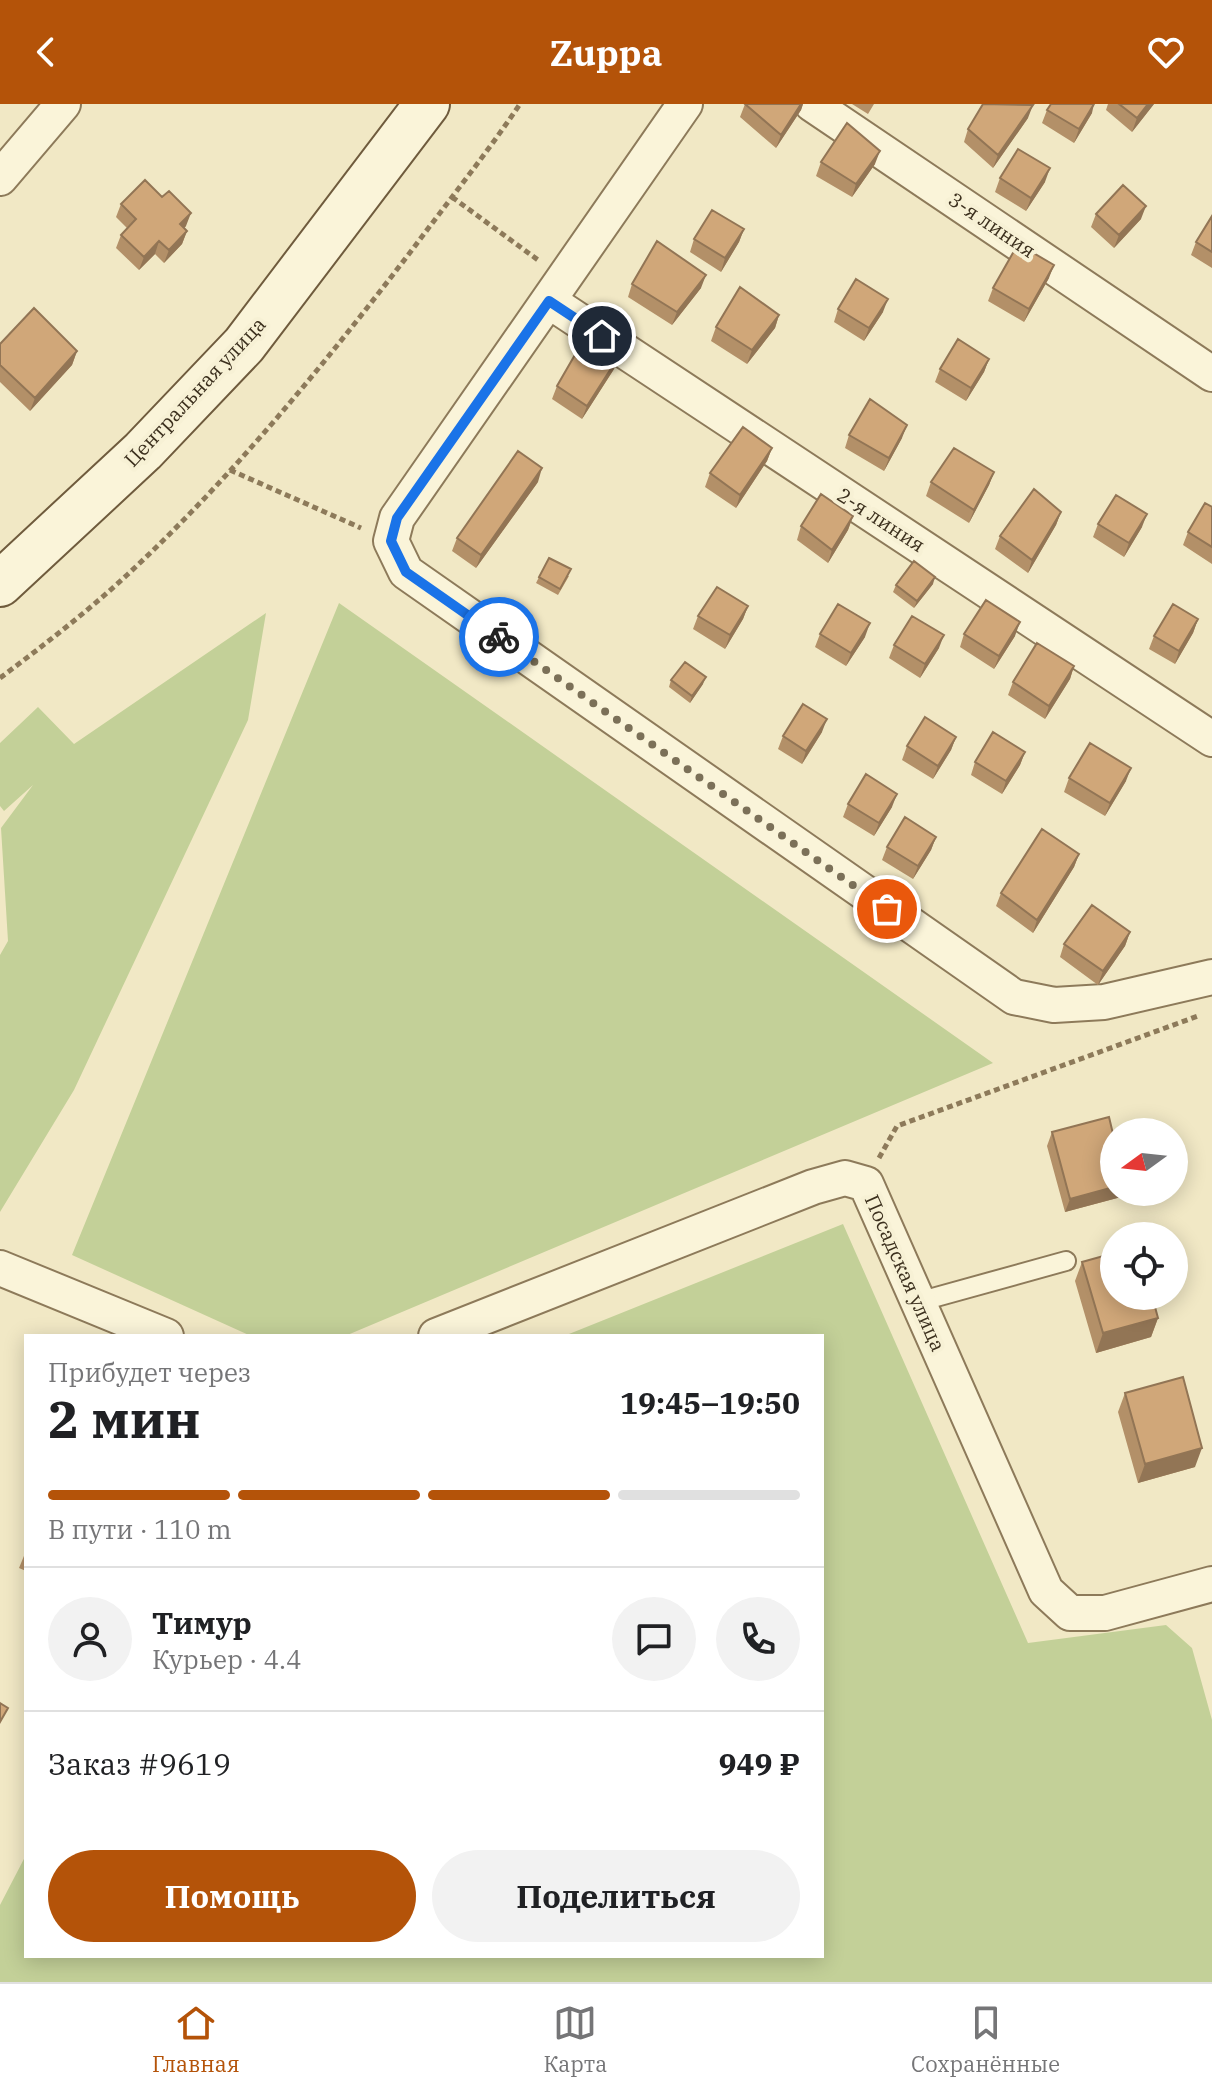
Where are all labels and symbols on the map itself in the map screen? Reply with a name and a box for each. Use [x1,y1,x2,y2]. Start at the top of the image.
street label: 3-я линия [943,186,1041,264]
pin [568,302,636,370]
street label: Центральная улица [118,311,271,472]
street label: 2-я линия [832,481,930,558]
courier [459,597,539,677]
pin [853,875,921,943]
north arrow [1100,1118,1188,1206]
street label: Посадская улица [859,1190,952,1355]

